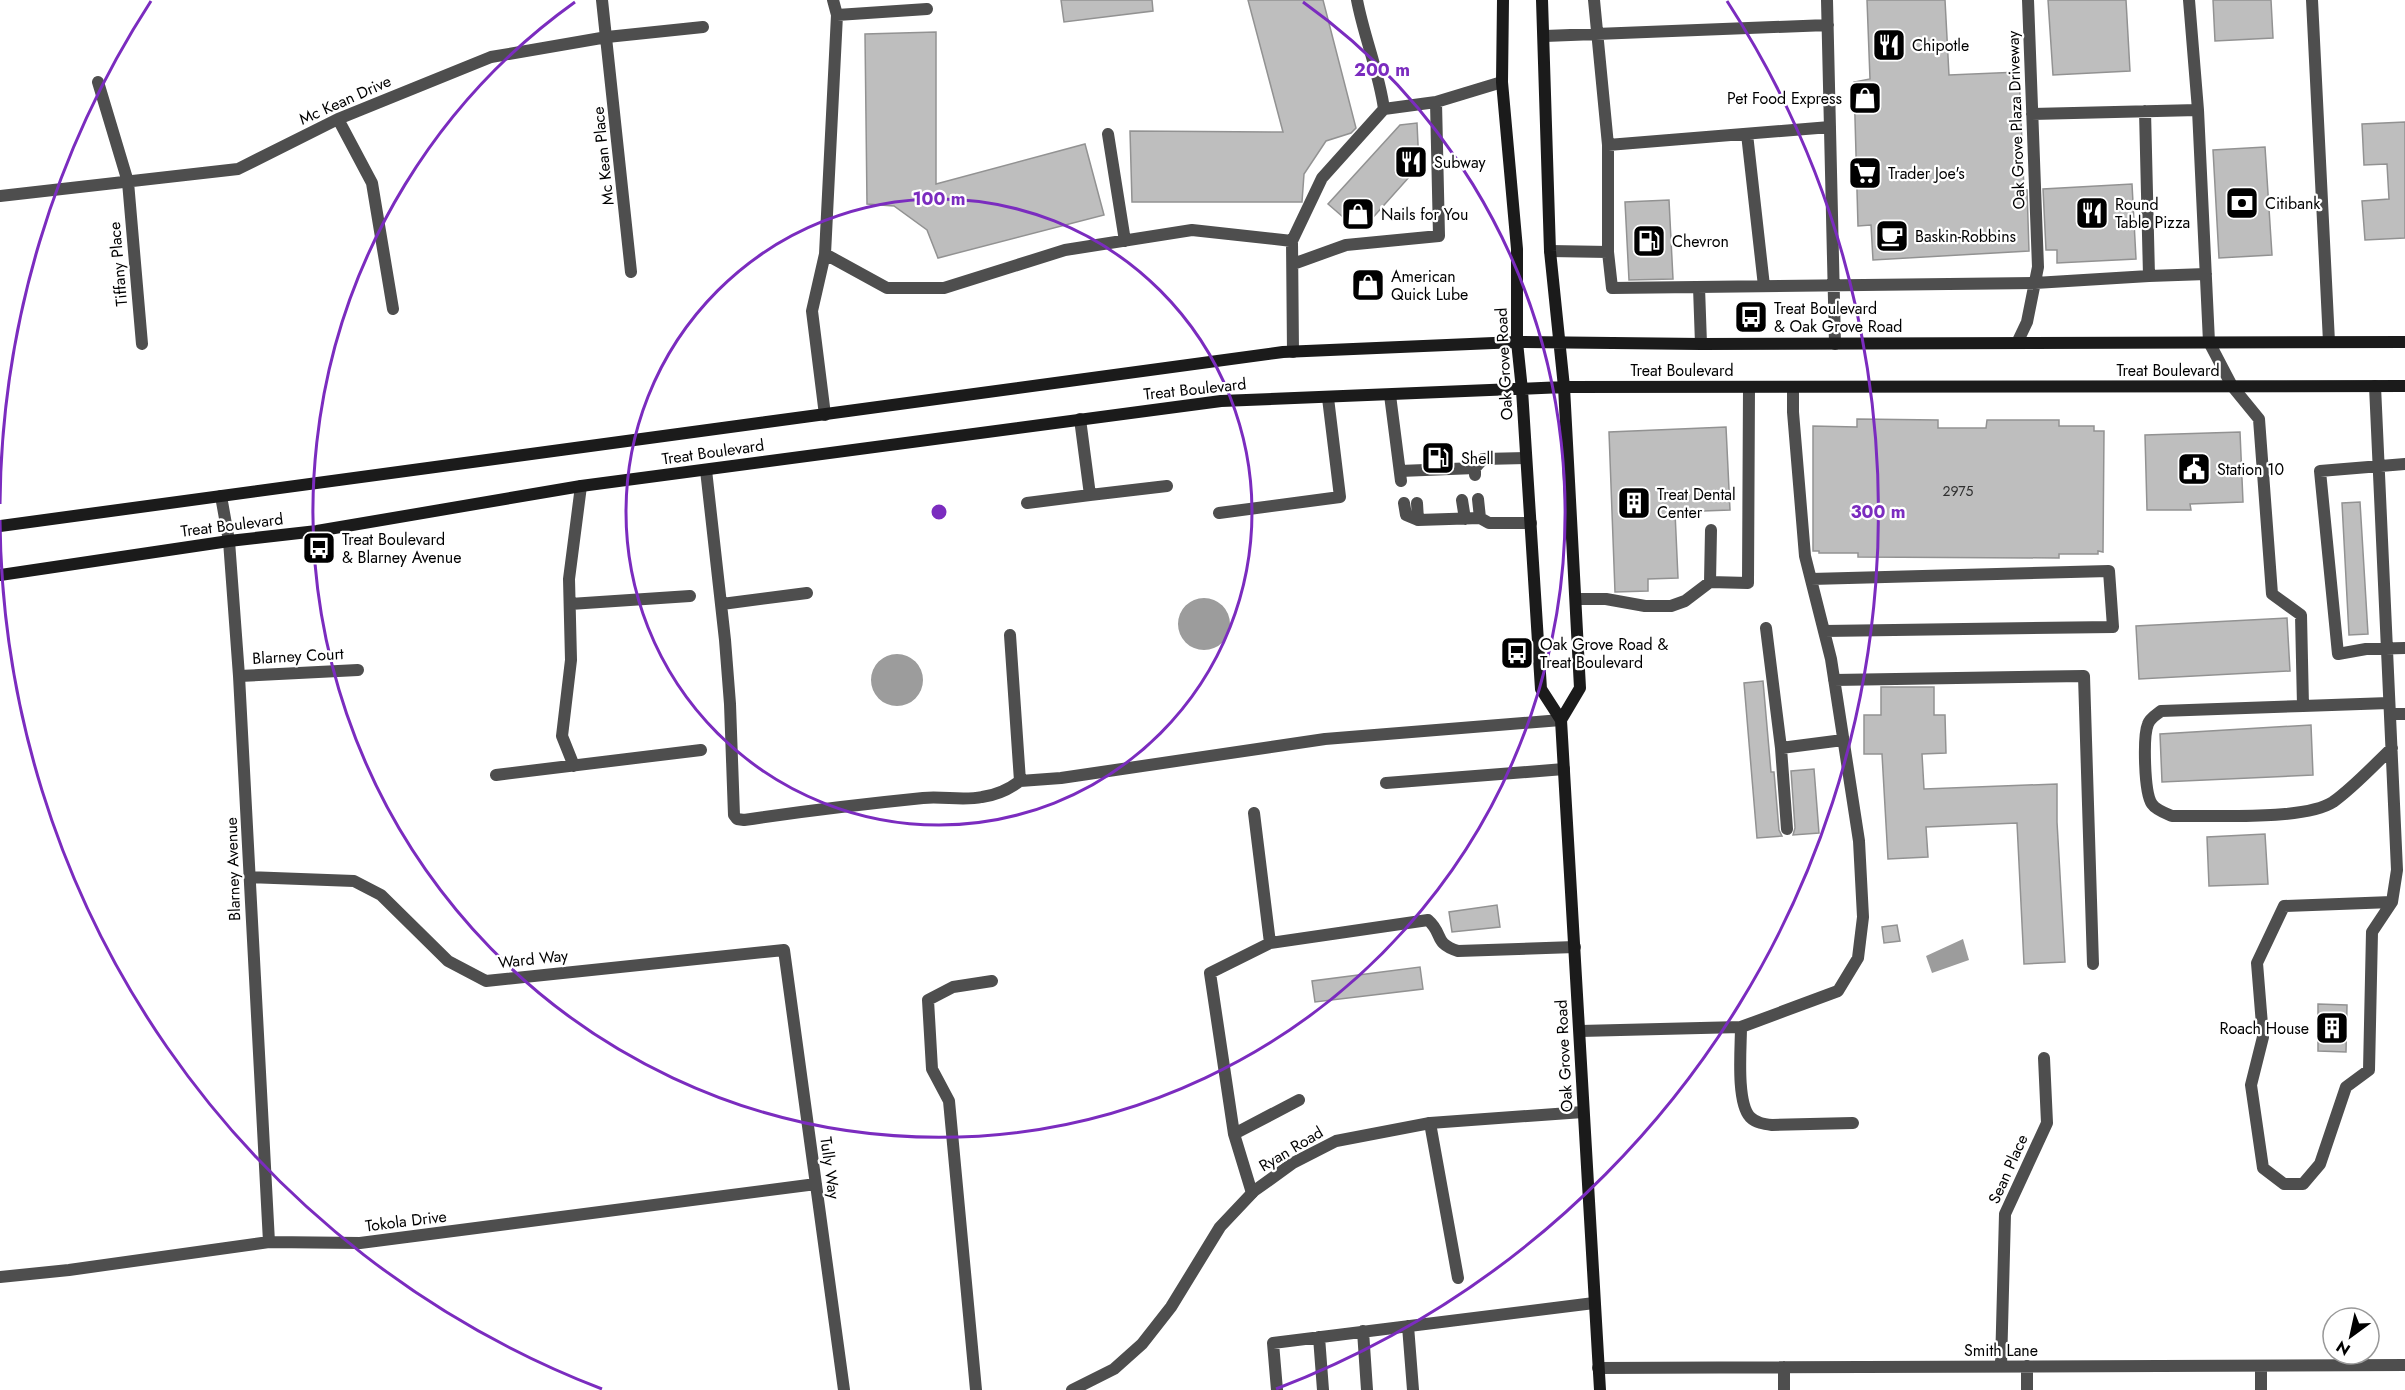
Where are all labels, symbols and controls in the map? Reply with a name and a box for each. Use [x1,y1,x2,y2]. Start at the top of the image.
restaurant icon: Chipotle [1871,27,1907,63]
street label: Oak Grove Plaza Driveway [2001,29,2031,210]
place label: Chipotle [1912,34,1969,57]
text: 200 m [1354,57,1410,83]
street label: Mc Kean Drive [295,69,395,131]
shop icon: Pet Food Express [1847,80,1883,116]
place label: Pet Food Express [1727,87,1842,110]
street label: Mc Kean Place [586,105,620,207]
restaurant icon: Subway [1393,144,1429,180]
place label: Subway [1434,151,1487,174]
supermarket icon: Trader Joe's [1847,155,1883,191]
place label: Trader Joe's [1888,162,1965,185]
bank icon: Citibank [2224,185,2260,221]
text: 100 m [912,186,966,212]
place label: Citibank [2265,192,2321,215]
place label: Round Table Pizza [2115,193,2190,234]
restaurant icon: Round Table Pizza [2074,195,2110,231]
shop icon: Nails for You [1340,196,1376,232]
place label: Nails for You [1381,203,1468,226]
cafe icon: Baskin-Robbins [1874,218,1910,254]
street label: Tiffany Place [103,221,133,307]
fuel station icon: Chevron [1631,223,1667,259]
place label: Baskin-Robbins [1915,225,2016,248]
place label: Chevron [1672,230,1729,253]
place label: American Quick Lube [1391,265,1468,306]
shop icon: American Quick Lube [1350,267,1386,303]
place label: Treat Boulevard & Oak Grove Road [1774,297,1902,338]
bus stop icon: Treat Boulevard & Oak Grove Road [1733,299,1769,335]
street label: Oak Grove Road [1490,307,1518,421]
street label: Treat Boulevard [1630,359,1734,382]
street label: Treat Boulevard [2116,359,2220,382]
street label: Treat Boulevard [1143,372,1247,406]
street label: Treat Boulevard [660,433,766,471]
fuel station icon: Shell [1420,440,1456,476]
place label: Shell [1461,447,1494,470]
public building icon: Station 10 [2176,451,2212,487]
place label: Station 10 [2217,458,2284,481]
house number: 2975 [1943,481,1974,501]
place label: Treat Dental Center [1657,483,1736,524]
building icon: Treat Dental Center [1616,485,1652,521]
text: 300 m [1850,499,1906,525]
centre of rings [929,502,949,522]
street label: Treat Boulevard [179,507,285,543]
place label: Treat Boulevard & Blarney Avenue [342,528,461,569]
bus stop icon: Treat Boulevard & Blarney Avenue [301,530,337,566]
place label: Oak Grove Road & Treat Boulevard [1540,633,1668,674]
bus stop icon: Oak Grove Road & Treat Boulevard [1499,635,1535,671]
street label: Blarney Court [252,642,344,670]
street label: Blarney Avenue [220,817,246,921]
street label: Ward Way [497,944,570,974]
street label: Oak Grove Road [1550,999,1578,1113]
building icon: Roach House [2314,1010,2350,1046]
place label: Roach House [2219,1017,2309,1040]
street label: Ryan Road [1254,1121,1328,1177]
street label: Sean Place [1982,1131,2034,1207]
street label: Tully Way [814,1135,846,1202]
street label: Tokola Drive [364,1205,448,1237]
north arrow [2321,1306,2381,1366]
text: N [2332,1335,2355,1361]
street label: Smith Lane [1964,1339,2038,1362]

